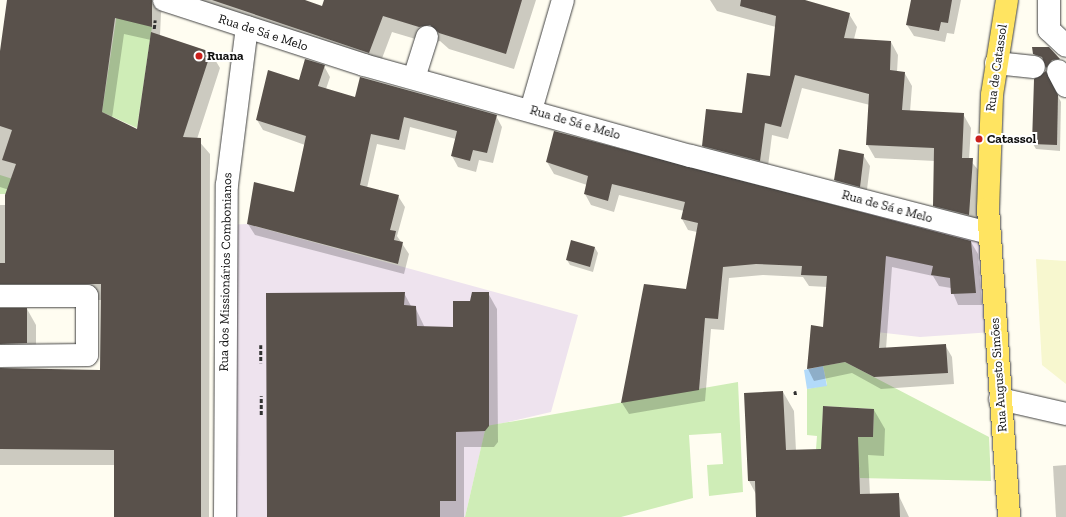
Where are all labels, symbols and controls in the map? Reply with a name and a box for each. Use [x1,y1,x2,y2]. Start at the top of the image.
street label: Rua de Sá e Melo [216,11,310,55]
street label: Rua de Catassol [983,23,1011,113]
place label: Ruana [207,48,244,64]
marker: Ruana [194,51,204,61]
street label: Rua de Sá e Melo [528,103,622,143]
place label: Catassol [987,131,1036,147]
marker: Catassol [974,134,984,144]
street label: Rua dos Missionários Combonianos [216,172,236,372]
street label: Rua de Sá e Melo [840,187,934,227]
street label: Rua Augusto Simões [987,317,1011,433]

